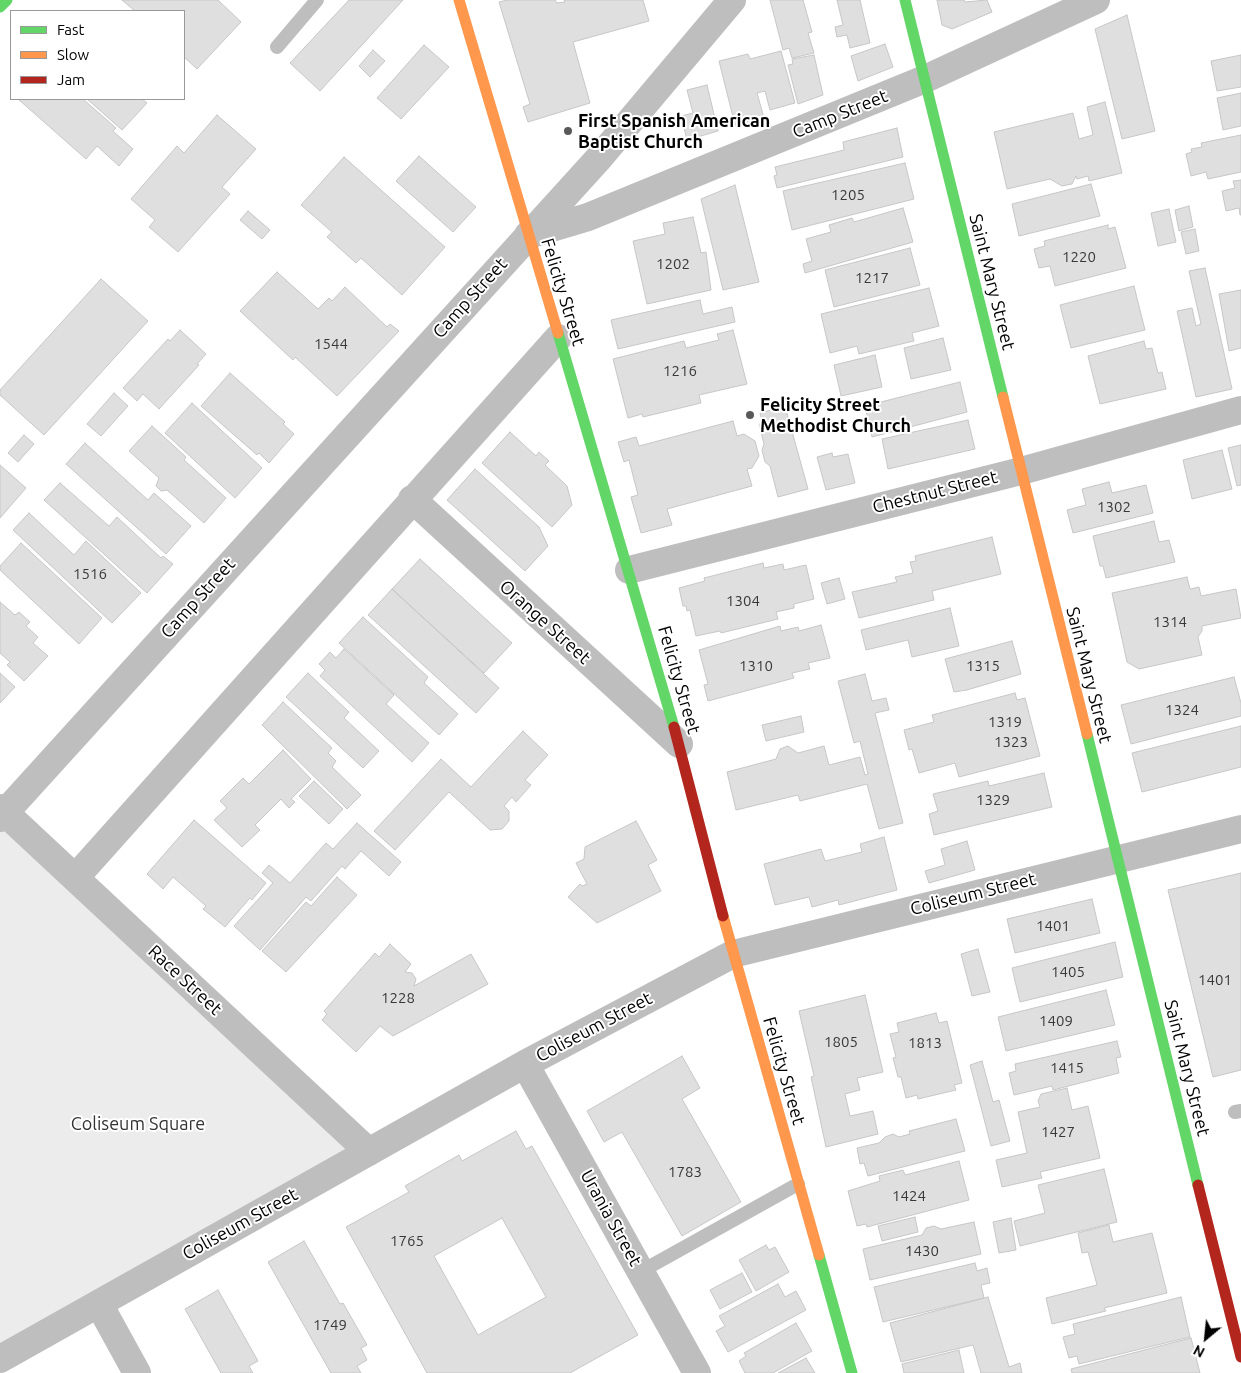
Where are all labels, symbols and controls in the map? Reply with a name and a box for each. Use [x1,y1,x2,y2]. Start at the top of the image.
legend [10,10,185,100]
text: Fast [57,21,84,38]
text: Slow [57,46,89,63]
text: Jam [57,71,85,88]
street label: Camp Street [789,85,891,143]
place label: First Spanish American Baptist Church [578,110,770,152]
marker: First Spanish American Baptist Church [562,125,574,137]
house number: 1205 [831,186,865,204]
street label: Saint Mary Street [965,212,1019,352]
street label: Felicity Street [536,236,590,348]
house number: 1220 [1062,248,1096,266]
street label: Camp Street [428,253,512,343]
house number: 1202 [656,255,690,273]
house number: 1217 [855,269,889,287]
house number: 1544 [314,335,348,353]
house number: 1216 [663,362,697,380]
place label: Felicity Street Methodist Church [760,394,911,436]
marker: Felicity Street Methodist Church [744,409,756,421]
street label: Chestnut Street [870,466,1000,518]
house number: 1302 [1097,498,1131,516]
street label: Camp Street [156,553,240,643]
house number: 1516 [73,565,107,583]
street label: Orange Street [495,576,595,668]
house number: 1304 [726,592,760,610]
street label: Saint Mary Street [1062,605,1116,745]
house number: 1314 [1153,613,1187,631]
street label: Felicity Street [653,623,705,737]
house number: 1310 [739,657,773,675]
house number: 1315 [966,657,1000,675]
house number: 1324 [1165,701,1199,719]
house number: 1319 [988,713,1022,731]
house number: 1323 [994,733,1028,751]
house number: 1329 [976,791,1010,809]
street label: Coliseum Street [908,868,1038,920]
house number: 1401 [1036,917,1070,935]
street label: Race Street [144,940,226,1020]
house number: 1405 [1051,963,1085,981]
house number: 1401 [1198,971,1232,989]
street label: Coliseum Street [532,987,656,1067]
house number: 1228 [381,989,415,1007]
street label: Saint Mary Street [1160,998,1214,1138]
house number: 1409 [1039,1012,1073,1030]
street label: Felicity Street [758,1014,810,1128]
house number: 1805 [824,1033,858,1051]
house number: 1813 [908,1034,942,1052]
house number: 1415 [1050,1059,1084,1077]
park label: Coliseum Square [71,1113,205,1135]
house number: 1427 [1041,1123,1075,1141]
house number: 1783 [668,1163,702,1181]
street label: Urania Street [576,1166,646,1270]
street label: Coliseum Street [179,1183,301,1265]
house number: 1424 [892,1187,926,1205]
house number: 1765 [390,1232,424,1250]
house number: 1430 [905,1242,939,1260]
north arrow [1181,1313,1231,1363]
house number: 1749 [313,1316,347,1334]
text: N [1191,1342,1207,1361]

